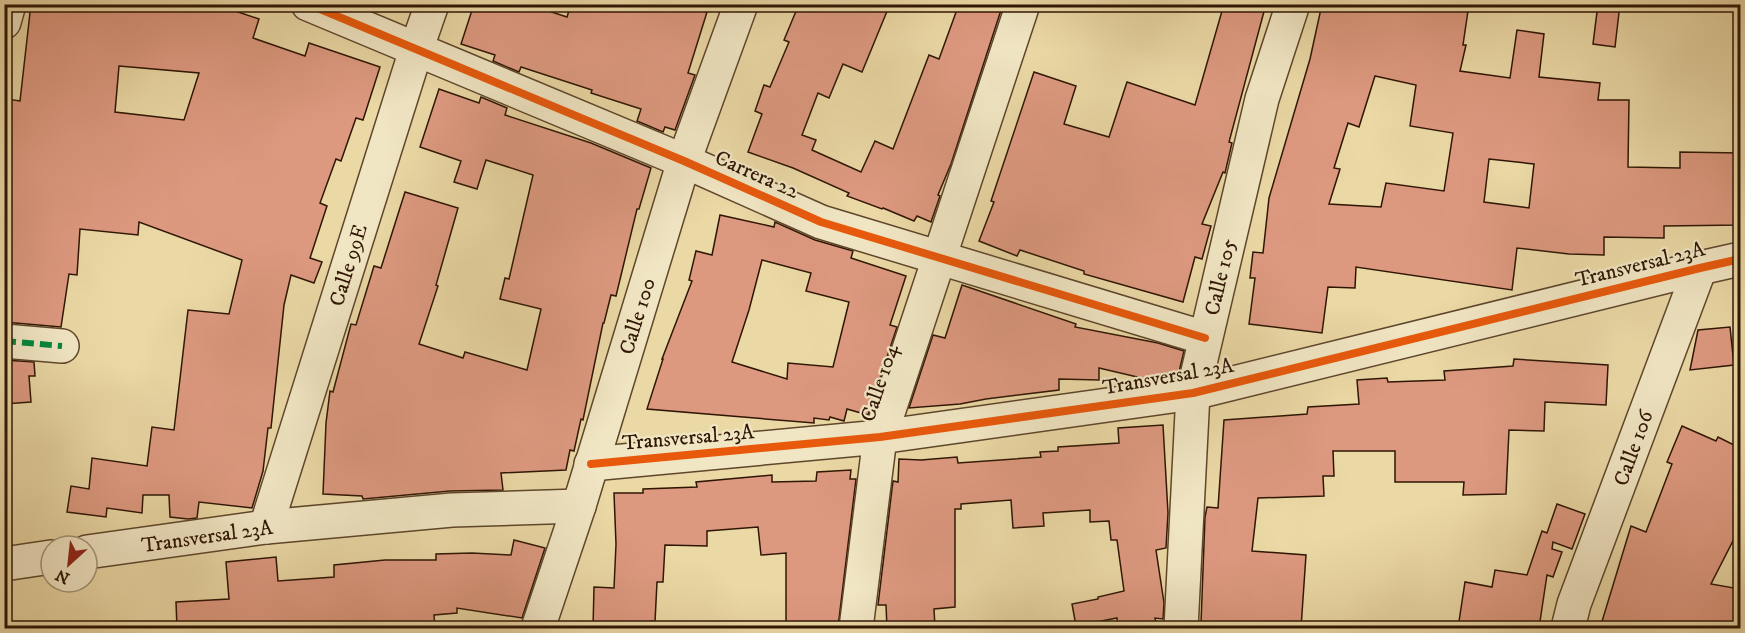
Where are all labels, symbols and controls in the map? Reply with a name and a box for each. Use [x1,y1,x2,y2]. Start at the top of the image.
street label: Carrera 22 [711,145,803,205]
street label: Calle 99E [324,221,374,309]
street label: Calle 105 [1200,236,1242,318]
street label: Transversal 23A [1573,236,1708,294]
street label: Calle 100 [614,275,662,358]
street label: Calle 104 [855,341,905,425]
street label: Transversal 23A [1101,353,1236,401]
street label: Calle 106 [1608,406,1660,490]
street label: Transversal 23A [621,419,756,457]
street label: Transversal 23A [140,515,275,559]
north arrow [39,534,99,594]
text: N [52,565,73,588]

